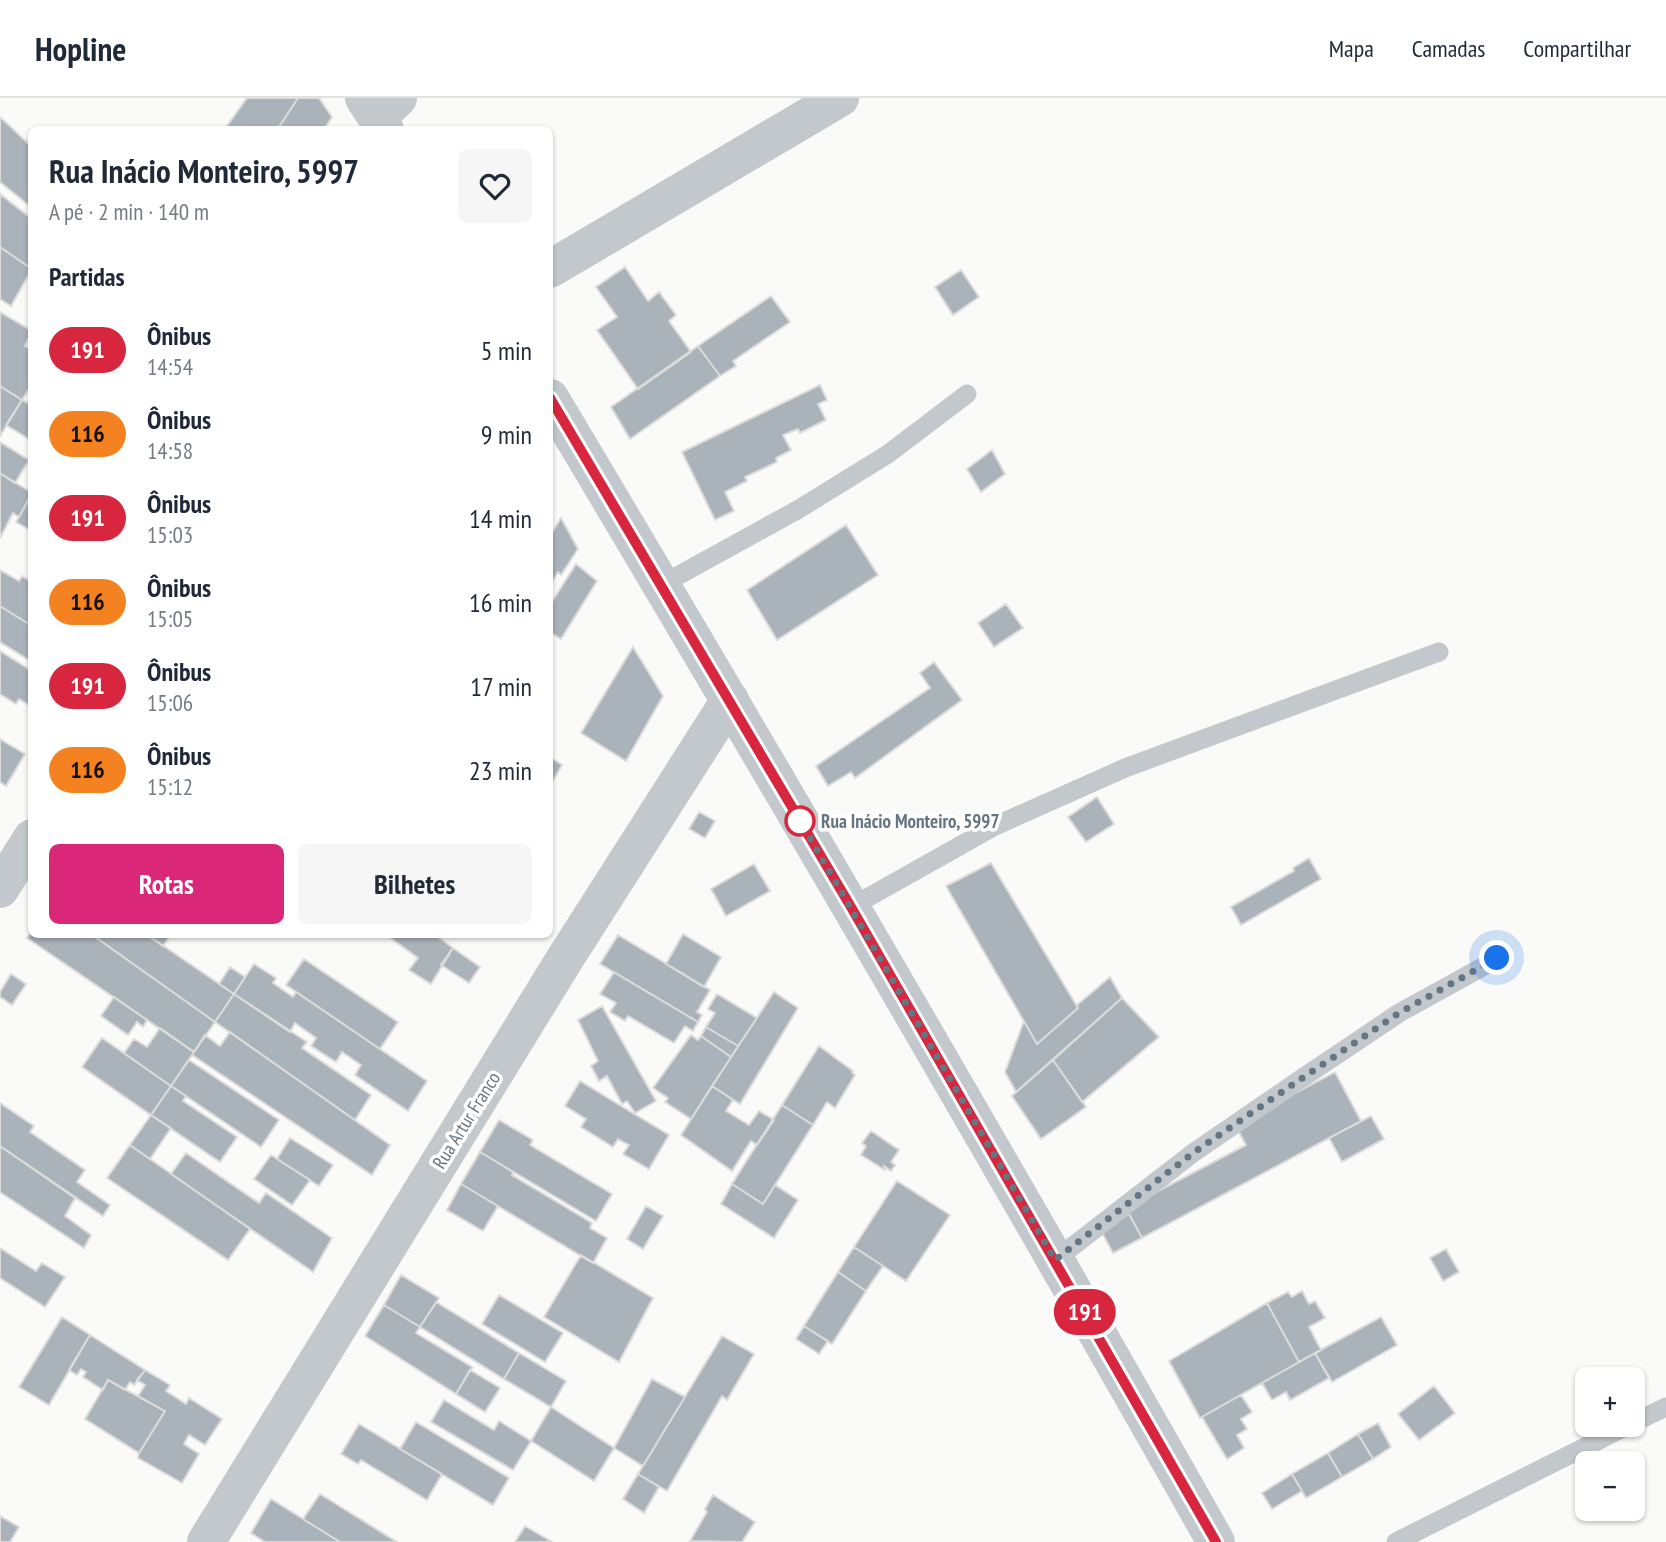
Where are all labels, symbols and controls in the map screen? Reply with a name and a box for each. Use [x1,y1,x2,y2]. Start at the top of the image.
text: Hopline [35,27,126,70]
text: Mapa [1329,33,1374,64]
text: Camadas [1412,33,1485,64]
text: Compartilhar [1523,33,1631,64]
text: Rua Inácio Monteiro, 5997 [49,149,359,192]
button: heart [458,149,532,223]
text: A pé · 2 min · 140 m [49,197,209,226]
text: Partidas [49,260,125,293]
text: Ônibus [147,319,211,352]
text: 191 [70,334,105,365]
text: 5 min [481,334,532,367]
text: 14:54 [147,352,193,381]
text: Ônibus [147,403,211,436]
text: 116 [70,418,105,449]
text: 9 min [481,418,532,451]
text: 14:58 [147,436,193,465]
text: Ônibus [147,487,211,520]
text: 191 [70,502,105,533]
text: 14 min [469,502,532,535]
text: 15:03 [147,520,193,549]
text: Ônibus [147,571,211,604]
text: 116 [70,586,105,617]
text: 16 min [469,586,532,619]
text: 15:05 [147,604,193,633]
text: Ônibus [147,655,211,688]
text: 191 [70,670,105,701]
text: 17 min [470,670,532,703]
text: 15:06 [147,688,193,717]
text: Ônibus [147,739,211,772]
text: 116 [70,754,105,785]
text: 23 min [469,754,532,787]
text: 15:12 [147,772,193,801]
marker: Rua Inácio Monteiro, 5997 [785,806,815,836]
place label: Rua Inácio Monteiro, 5997 [821,809,1000,833]
button: Rotas [49,844,284,924]
button: Bilhetes [298,844,532,924]
your location [1479,940,1514,975]
street label: Rua Artur Franco [427,1067,505,1173]
line badge: 191 [1045,1289,1125,1335]
text: 191 [1068,1296,1102,1327]
map controls [1575,1367,1645,1521]
button: + [1575,1367,1645,1437]
button: − [1575,1451,1645,1521]

